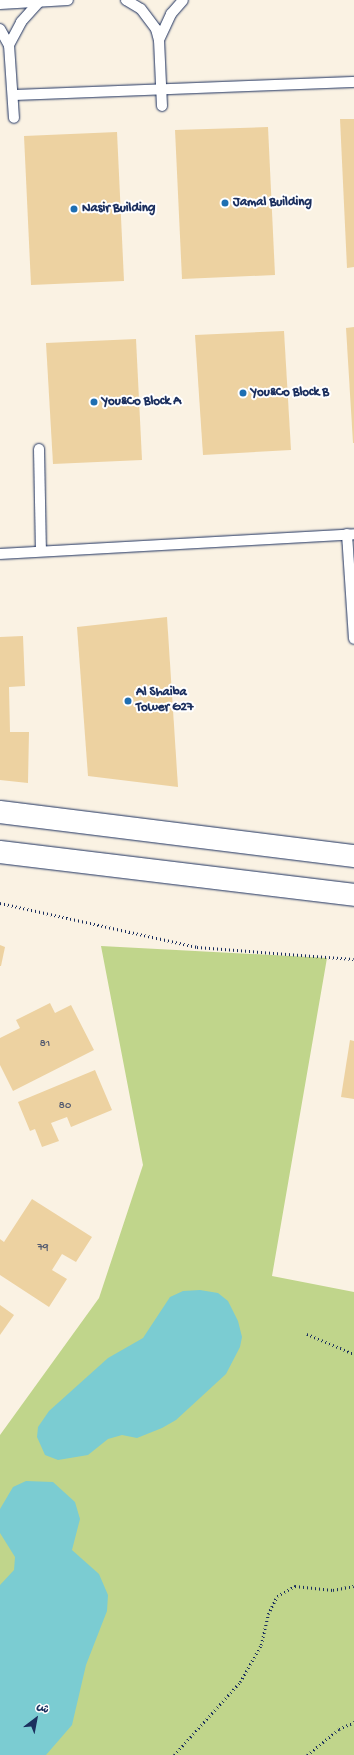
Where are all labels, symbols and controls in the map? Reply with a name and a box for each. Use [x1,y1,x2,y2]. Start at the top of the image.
place label: Jamal Building [233,195,312,211]
marker: Jamal Building [220,198,230,208]
place label: Nasir Building [82,201,155,217]
marker: Nasir Building [69,204,79,214]
place label: You&Co Block B [251,385,329,401]
marker: You&Co Block B [238,388,248,398]
place label: You&Co Block A [102,394,181,410]
marker: You&Co Block A [89,397,99,407]
place label: Al Shaiba Tower G27 [136,686,194,717]
marker: Al Shaiba Tower G27 [123,696,133,706]
house number: 81 [40,1037,50,1051]
house number: 80 [59,1099,71,1113]
house number: 79 [37,1241,49,1255]
north arrow [16,1699,56,1739]
text: ش [34,1701,51,1717]

